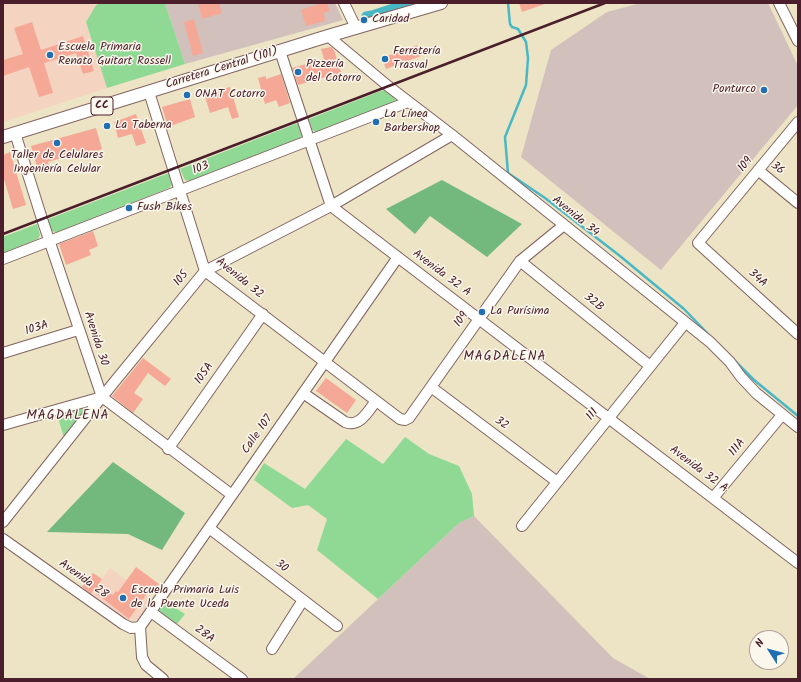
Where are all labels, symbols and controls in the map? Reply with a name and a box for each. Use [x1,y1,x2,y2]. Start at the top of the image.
place label: Caridad [372,13,409,27]
marker: Caridad [359,15,369,25]
place label: Escuela Primaria Renato Guitart Rossell [58,41,171,69]
street label: Carretera Central (101) [164,45,280,93]
place label: Ferretería Trasval [393,45,441,73]
marker: Escuela Primaria Renato Guitart Rossell [45,50,55,60]
marker: Ferretería Trasval [380,54,390,64]
place label: Pizzería del Cotorro [306,58,361,86]
marker: Pizzería del Cotorro [293,67,303,77]
place label: Ponturco [712,83,756,97]
marker: Ponturco [759,85,769,95]
place label: ONAT Cotorro [195,88,265,102]
marker: ONAT Cotorro [182,90,192,100]
road number: CC [91,97,113,115]
place label: La Línea Barbershop [384,108,440,136]
marker: La Línea Barbershop [371,117,381,127]
place label: La Taberna [115,119,172,133]
marker: La Taberna [102,121,112,131]
marker: Taller de Celulares Ingeniería Celular [52,138,62,148]
place label: Taller de Celulares Ingeniería Celular [11,149,103,177]
street label: 109 [735,154,757,176]
street label: 103 [191,159,211,179]
street label: 36 [767,159,787,179]
street label: Avenida 34 [548,193,602,241]
place label: Fush Bikes [137,201,192,215]
marker: Fush Bikes [124,203,134,213]
street label: Avenida 32 A [409,247,473,301]
street label: Avenida 32 [212,255,266,303]
street label: 34A [744,267,770,291]
street label: 105 [171,268,193,290]
street label: 32B [580,291,606,315]
place label: La Purísima [490,305,549,319]
marker: La Purísima [477,307,487,317]
street label: 109 [452,309,472,331]
street label: Avenida 30 [79,310,111,368]
street label: 103A [23,319,51,339]
district label: MAGDALENA [464,350,546,366]
street label: 105A [192,360,218,388]
street label: 111 [584,406,602,424]
district label: MAGDALENA [27,409,109,425]
street label: Calle 107 [239,413,277,457]
street label: 32 [491,414,511,434]
street label: 111A [727,436,749,460]
street label: Avenida 32 A [666,443,730,497]
street label: Avenida 28 [55,557,111,603]
street label: 30 [272,557,290,577]
place label: Escuela Primaria Luis de la Puente Uceda [131,584,239,612]
marker: Escuela Primaria Luis de la Puente Uceda [118,593,128,603]
street label: 28A [191,623,217,647]
north arrow [749,630,789,670]
text: N [751,635,769,652]

